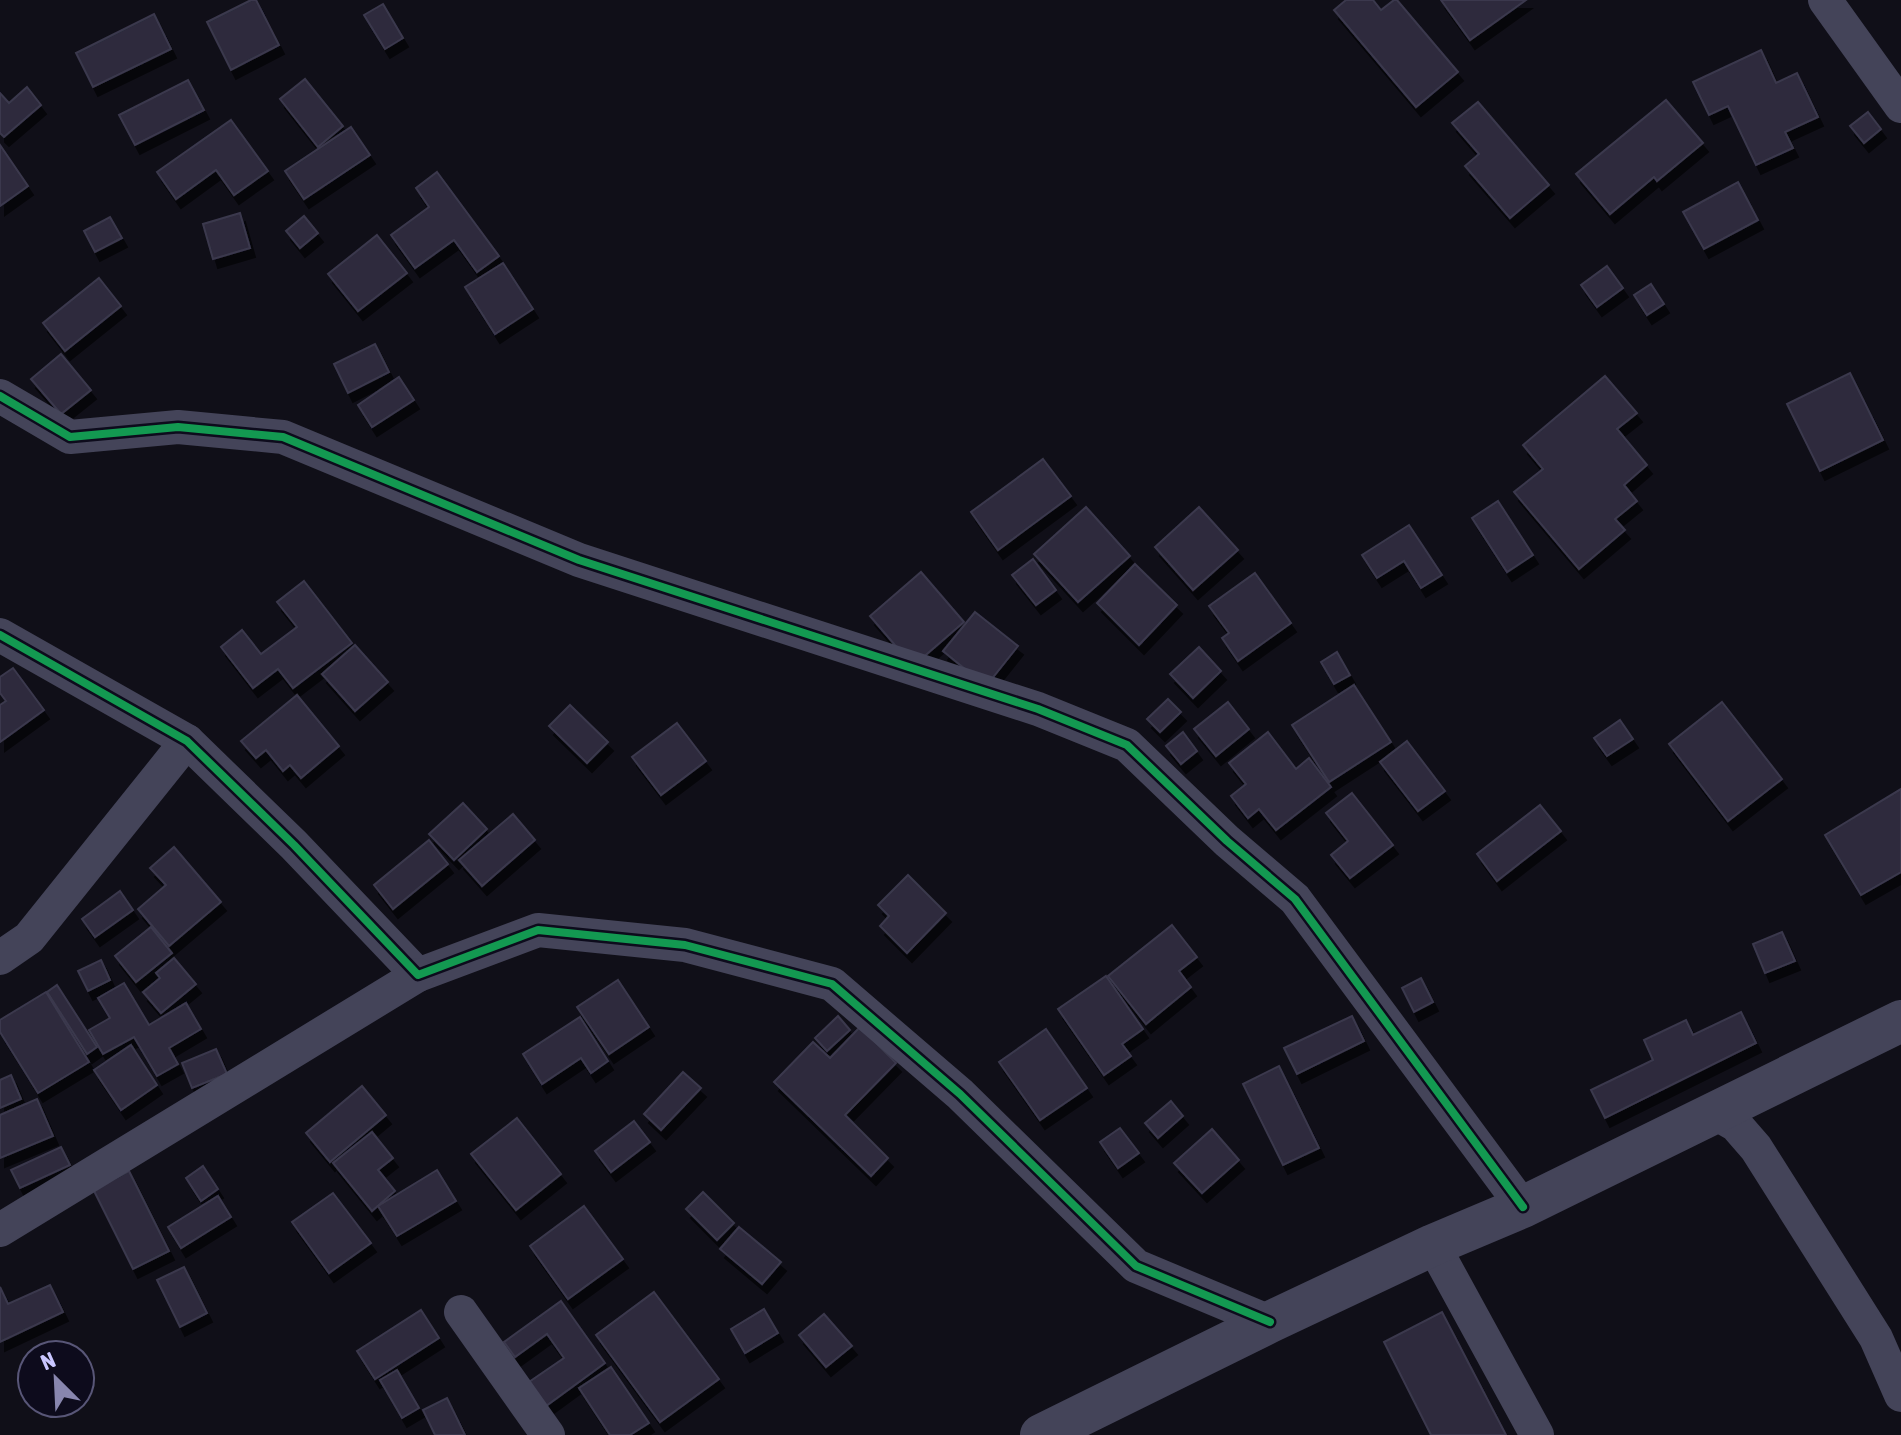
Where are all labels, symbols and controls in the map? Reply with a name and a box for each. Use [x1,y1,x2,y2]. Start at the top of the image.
north arrow [16,1339,96,1419]
text: N [37,1346,59,1375]

